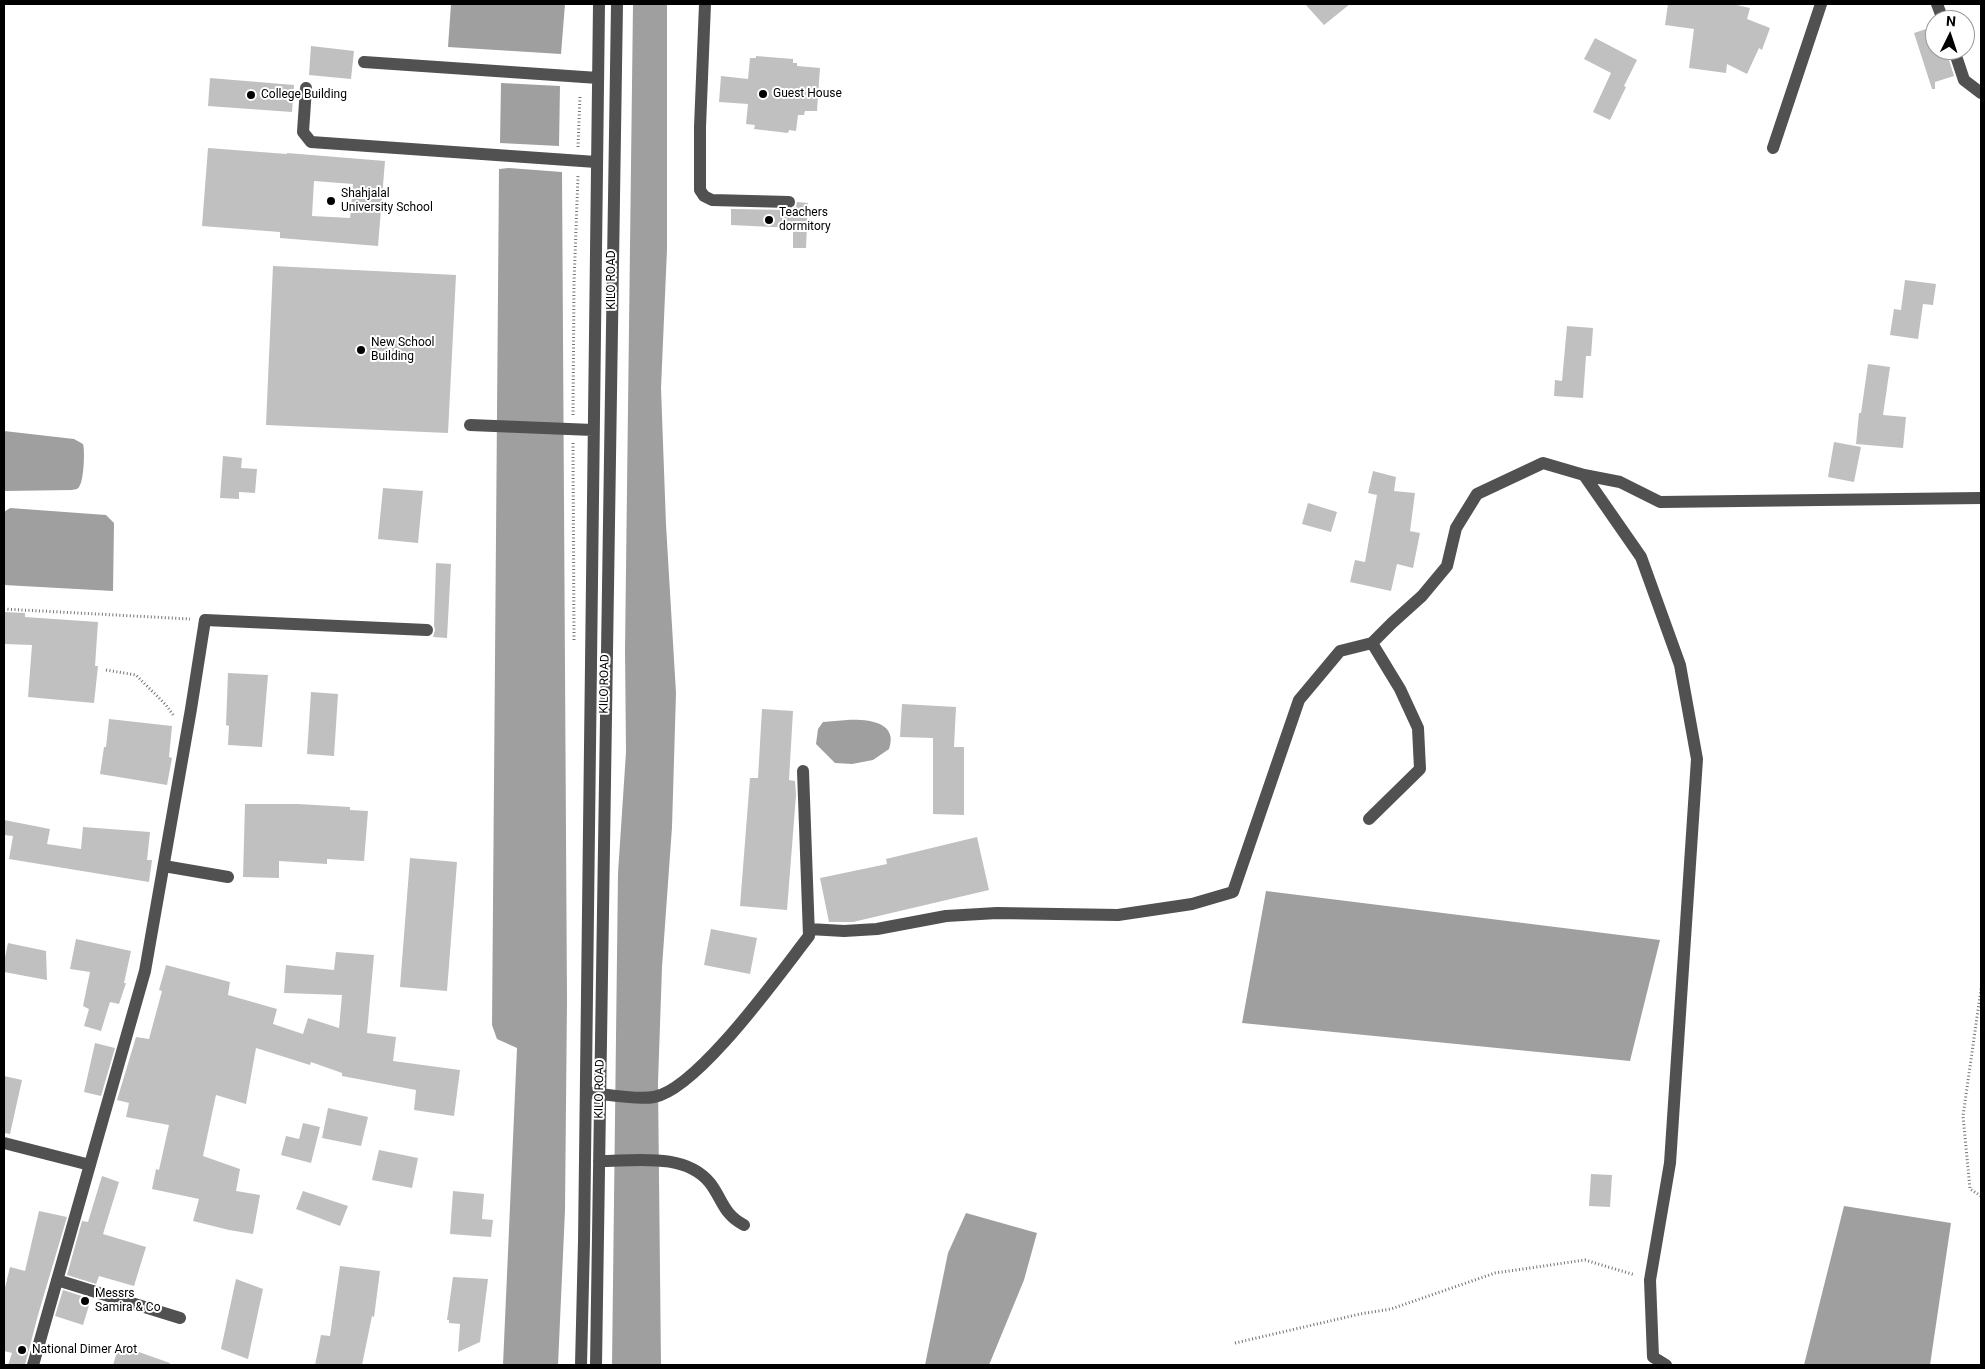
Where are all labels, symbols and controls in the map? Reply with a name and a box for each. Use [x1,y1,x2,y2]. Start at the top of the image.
north arrow [1925,10,1975,60]
text: N [1945,13,1956,29]
place label: Guest House [773,87,842,101]
place label: College Building [261,88,347,102]
marker: Guest House [757,88,769,100]
marker: College Building [245,89,257,101]
place label: Shahjalal University School [341,187,433,215]
marker: Shahjalal University School [325,195,337,207]
place label: Teachers dormitory [779,206,831,234]
marker: Teachers dormitory [763,214,775,226]
street label: KILO ROAD [605,250,619,310]
place label: New School Building [371,336,435,364]
marker: New School Building [355,344,367,356]
street label: KILO ROAD [597,654,613,714]
street label: KILO ROAD [592,1059,608,1119]
place label: Messrs Samira & Co [95,1287,161,1315]
marker: Messrs Samira & Co [79,1295,91,1307]
place label: National Dimer Arot [32,1343,137,1357]
marker: National Dimer Arot [16,1344,28,1356]

